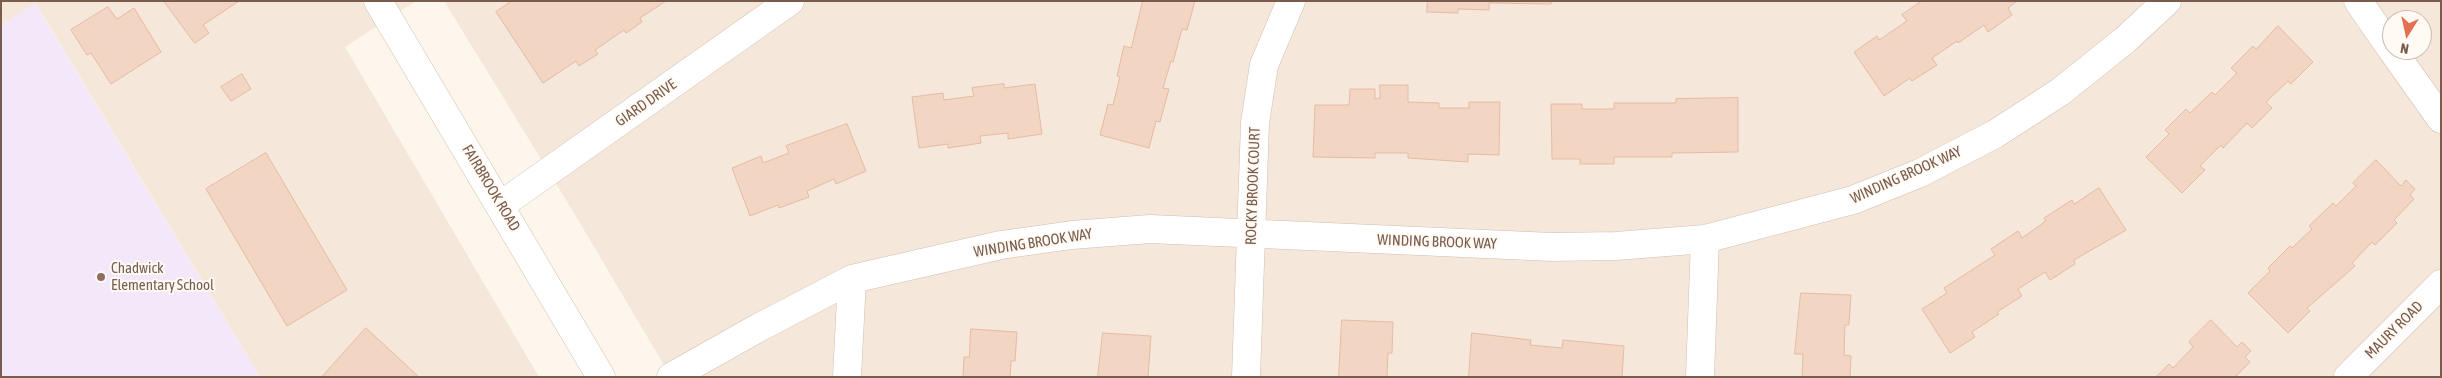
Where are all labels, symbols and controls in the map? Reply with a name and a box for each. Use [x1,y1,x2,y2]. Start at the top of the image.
north arrow [2382,10,2432,60]
text: N [2399,40,2410,57]
street label: GIARD DRIVE [612,75,680,131]
street label: ROCKY BROOK COURT [1242,126,1264,246]
street label: FAIRBROOK ROAD [458,142,524,234]
street label: WINDING BROOK WAY [1848,142,1964,208]
street label: WINDING BROOK WAY [972,225,1094,261]
street label: WINDING BROOK WAY [1377,231,1497,253]
place label: Chadwick Elementary School [111,259,214,294]
marker: Chadwick Elementary School [95,271,107,283]
street label: MAURY ROAD [2361,297,2427,363]

